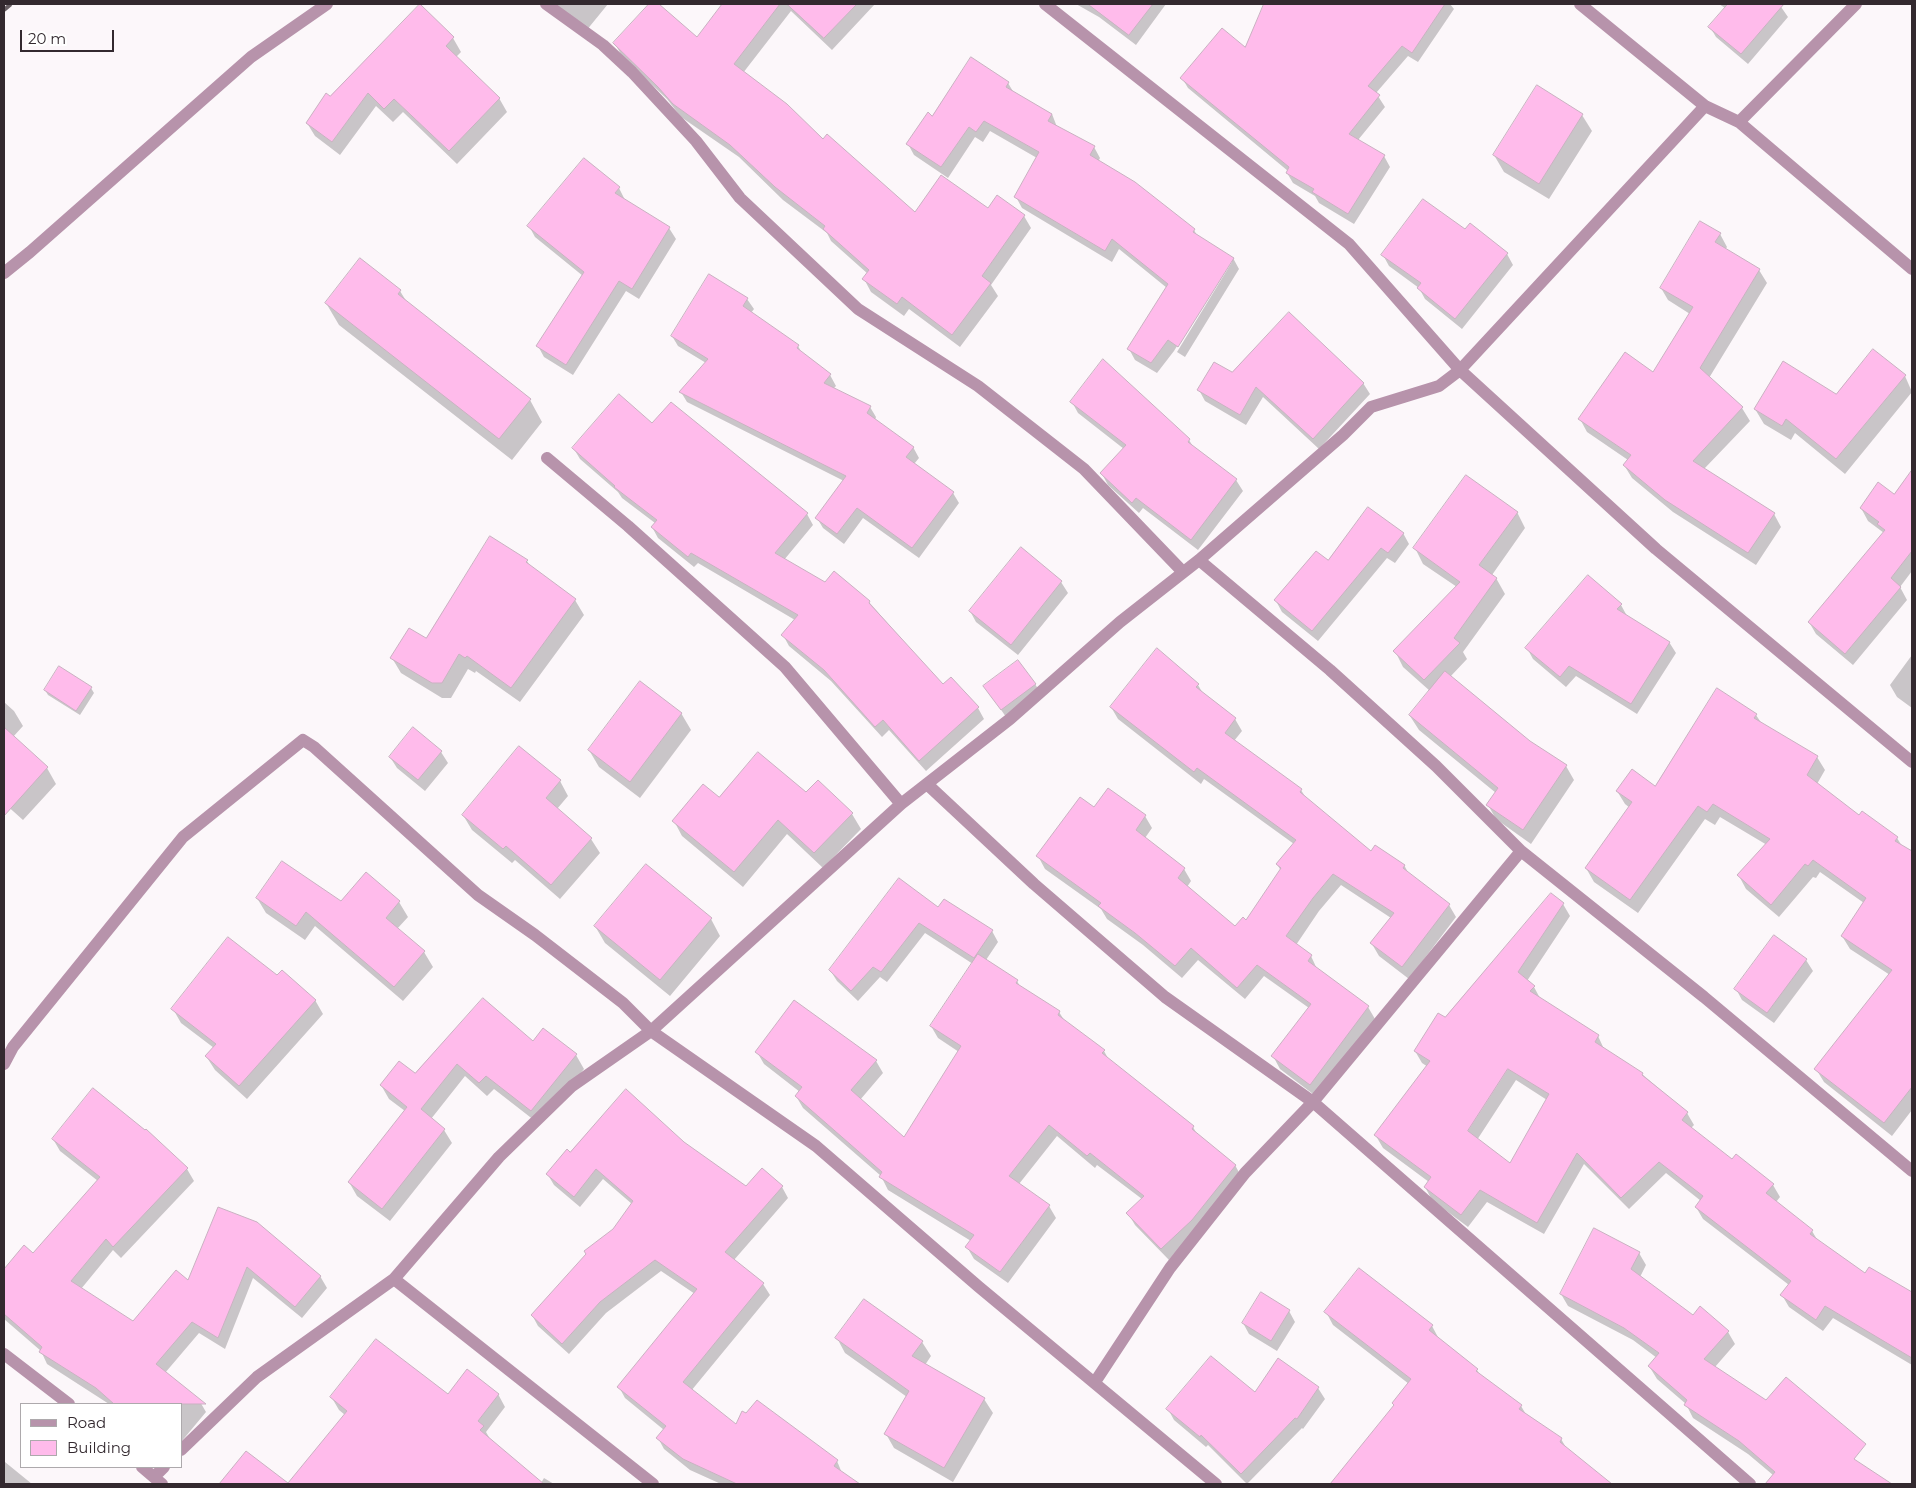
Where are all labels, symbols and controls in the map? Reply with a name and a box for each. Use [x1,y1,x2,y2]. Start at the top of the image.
scale bar [22,20,116,52]
text: 20 m [28,29,66,48]
legend [20,1403,182,1468]
text: Road [67,1413,106,1432]
text: Building [67,1438,131,1457]

